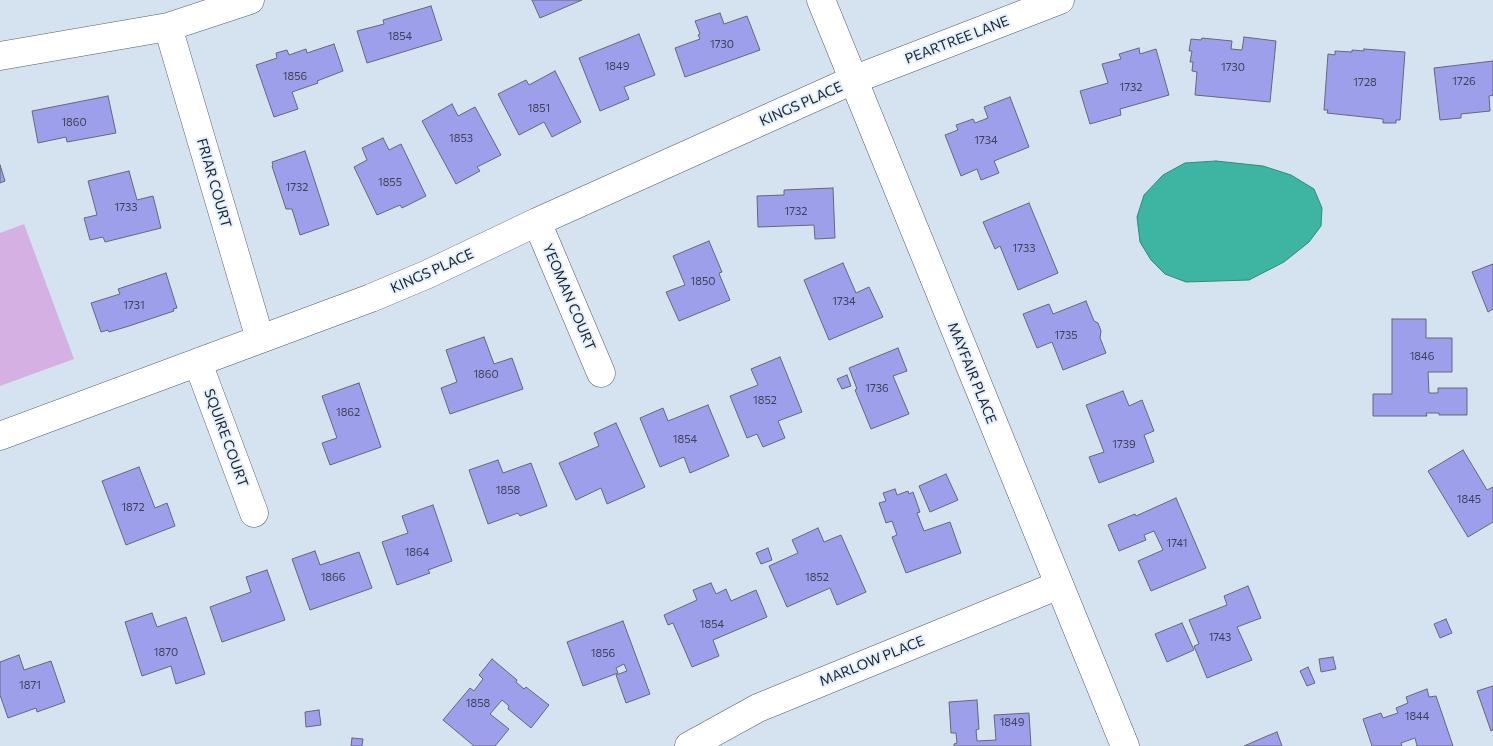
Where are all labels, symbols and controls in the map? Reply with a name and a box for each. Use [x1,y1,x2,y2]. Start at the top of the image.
street label: PEARTREE LANE [903,12,1011,68]
house number: 1854 [388,29,412,43]
house number: 1730 [710,37,734,51]
house number: 1849 [605,59,629,73]
house number: 1730 [1221,60,1245,74]
house number: 1856 [283,69,307,83]
house number: 1726 [1452,74,1476,88]
house number: 1728 [1353,75,1377,89]
street label: KINGS PLACE [757,78,845,130]
house number: 1732 [1120,80,1142,94]
house number: 1851 [528,101,550,115]
house number: 1860 [61,115,87,129]
house number: 1853 [449,131,473,145]
house number: 1734 [974,133,998,147]
street label: FRIAR COURT [193,136,235,230]
house number: 1855 [378,175,402,189]
house number: 1732 [286,180,308,194]
house number: 1733 [114,200,138,214]
house number: 1732 [785,204,807,218]
street label: YEOMAN COURT [539,241,599,353]
house number: 1733 [1012,241,1036,255]
street label: KINGS PLACE [388,245,476,297]
house number: 1850 [691,274,715,288]
house number: 1734 [832,294,856,308]
house number: 1731 [123,298,145,312]
street label: MAYFAIR PLACE [944,320,1000,426]
house number: 1735 [1054,328,1078,342]
house number: 1846 [1410,349,1434,363]
house number: 1860 [473,367,499,381]
house number: 1736 [865,381,889,395]
street label: SQUIRE COURT [200,387,252,489]
house number: 1852 [753,393,777,407]
house number: 1862 [336,405,360,419]
house number: 1854 [673,432,697,446]
house number: 1739 [1112,437,1136,451]
house number: 1858 [496,483,520,497]
house number: 1845 [1457,492,1481,506]
house number: 1872 [121,500,145,514]
house number: 1741 [1167,536,1187,550]
house number: 1864 [405,545,429,559]
house number: 1866 [321,570,345,584]
house number: 1852 [805,570,829,584]
house number: 1854 [700,617,724,631]
house number: 1743 [1209,630,1231,644]
street label: MARLOW PLACE [817,632,927,690]
house number: 1870 [154,645,178,659]
house number: 1856 [591,646,615,660]
house number: 1871 [19,678,41,692]
house number: 1858 [466,696,490,710]
house number: 1844 [1405,709,1429,723]
house number: 1849 [1000,715,1024,729]

